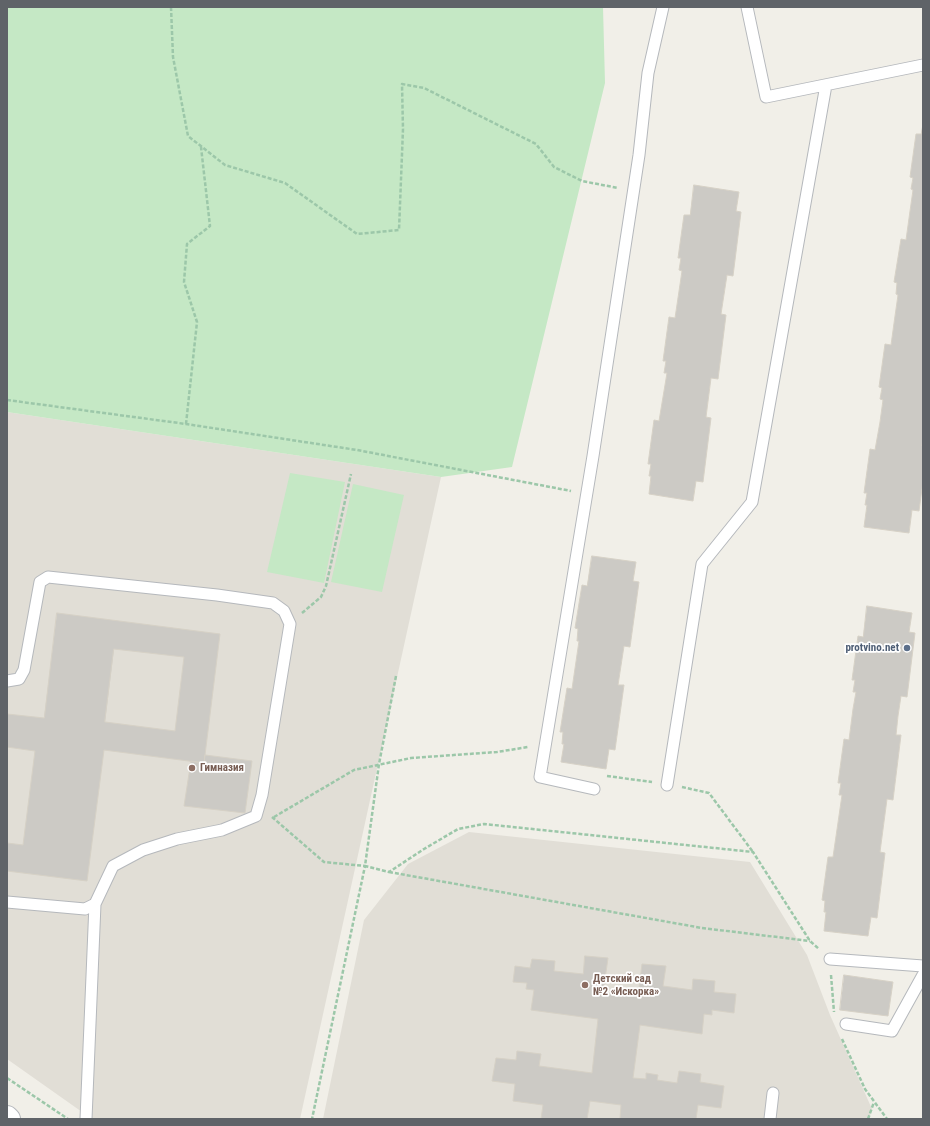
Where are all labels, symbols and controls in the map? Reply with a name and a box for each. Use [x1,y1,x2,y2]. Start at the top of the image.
place label: protvino.net [845,641,899,655]
marker: protvino.net [902,643,912,653]
place label: Гимназия [200,761,244,775]
marker: Гимназия [187,763,197,773]
place label: Детcкий сад №2 «Искорка» [593,972,659,998]
marker: Детcкий сад №2 «Искорка» [580,980,590,990]

